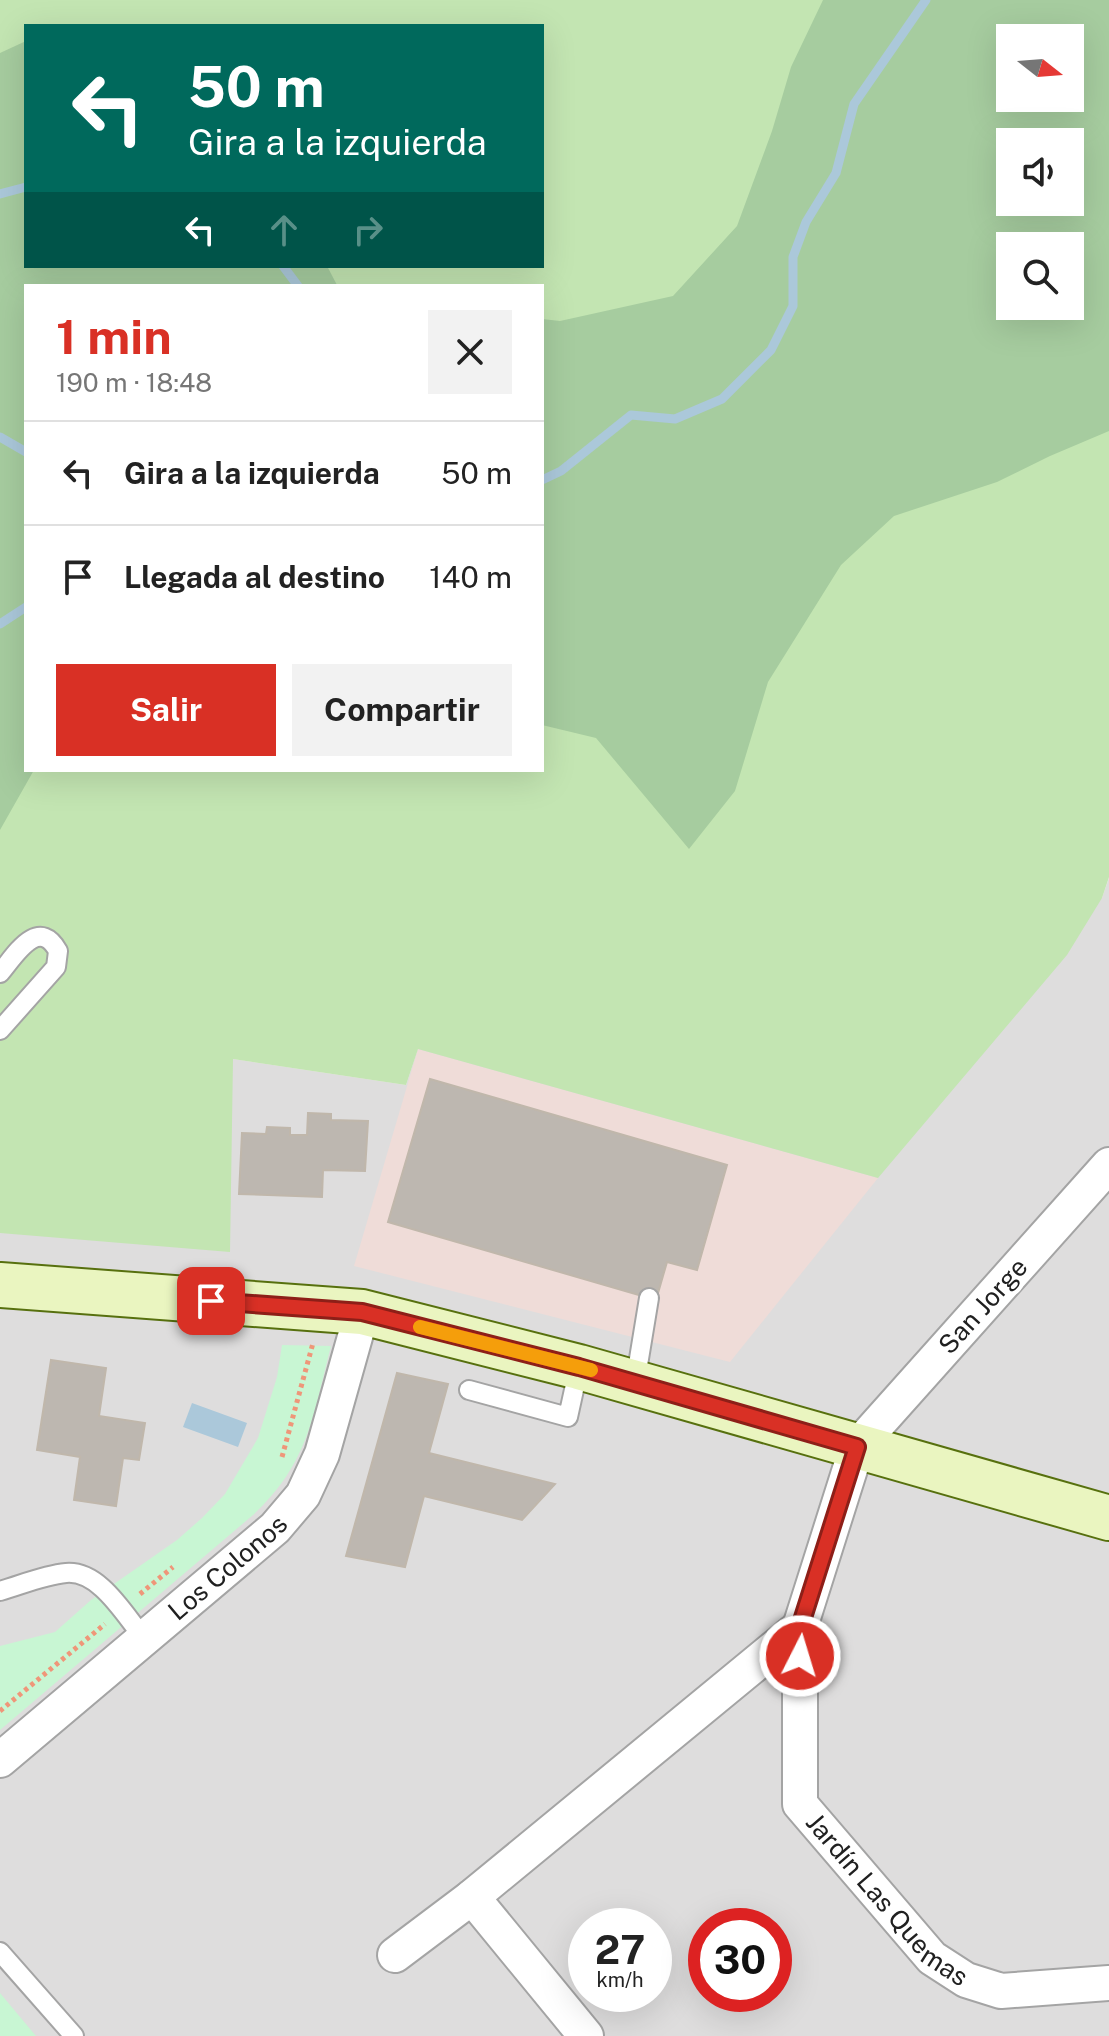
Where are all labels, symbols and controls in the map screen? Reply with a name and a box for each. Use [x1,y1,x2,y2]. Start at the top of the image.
north arrow [996,24,1084,112]
map controls [996,24,1084,320]
text: 50 m [188,54,325,120]
icon: left [56,56,160,160]
text: Gira a la izquierda [188,121,487,163]
button: sound [996,128,1084,216]
icon: left [178,208,222,252]
icon: ahead [262,208,306,252]
icon: right [346,208,390,252]
button: search [996,232,1084,320]
text: 1 min [56,308,172,365]
button: close [428,310,512,394]
text: 190 m · 18:48 [56,367,212,398]
icon: left [56,451,100,495]
text: Gira a la izquierda [124,455,380,491]
text: 50 m [441,455,512,491]
icon: arrive [56,555,100,599]
text: Llegada al destino [124,559,385,595]
text: 140 m [429,559,512,595]
button: Salir [56,664,276,756]
button: Compartir [292,664,512,756]
street label: San Jorge [932,1251,1034,1360]
pin [177,1267,245,1335]
icon: arrive [189,1279,233,1323]
street label: Los Colonos [162,1509,294,1626]
position arrow [758,1614,842,1698]
street label: Jardín Las Quemas [800,1807,974,1992]
speed limit sign: 30 [688,1908,792,2012]
text: 27 [595,1926,645,1973]
text: km/h [596,1968,644,1992]

